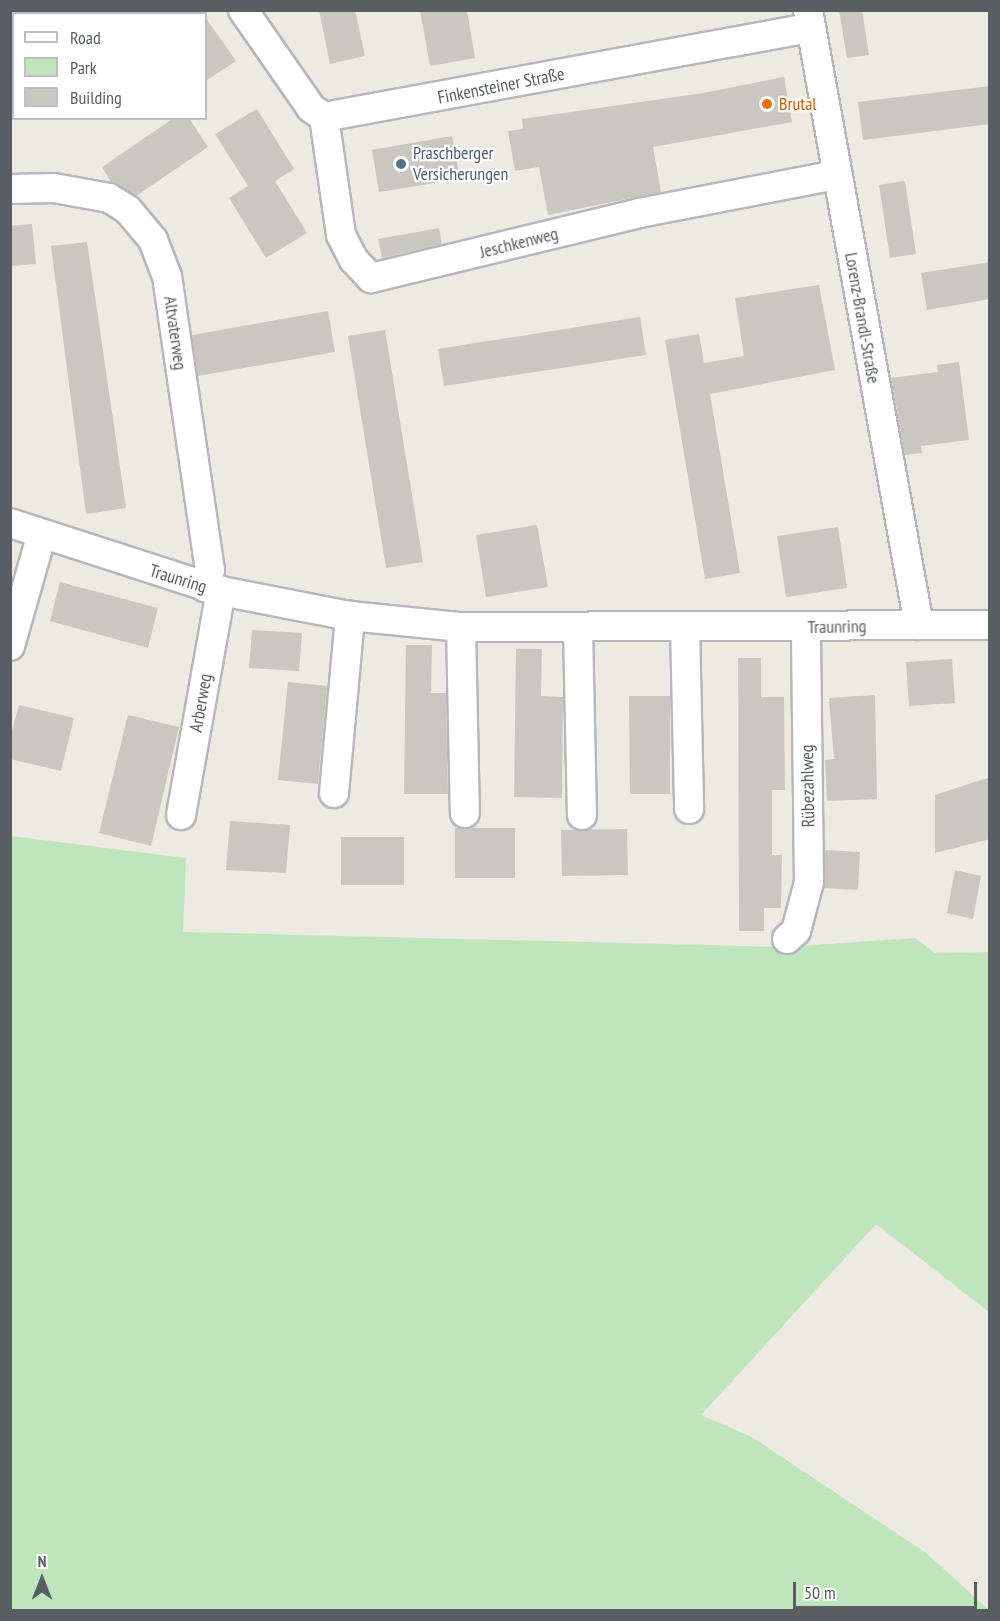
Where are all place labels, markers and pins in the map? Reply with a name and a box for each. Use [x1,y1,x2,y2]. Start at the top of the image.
place label: Brutal [779,93,817,115]
marker: Brutal [760,97,774,111]
place label: Praschberger Versicherungen [413,143,508,186]
marker: Praschberger Versicherungen [394,157,408,171]

